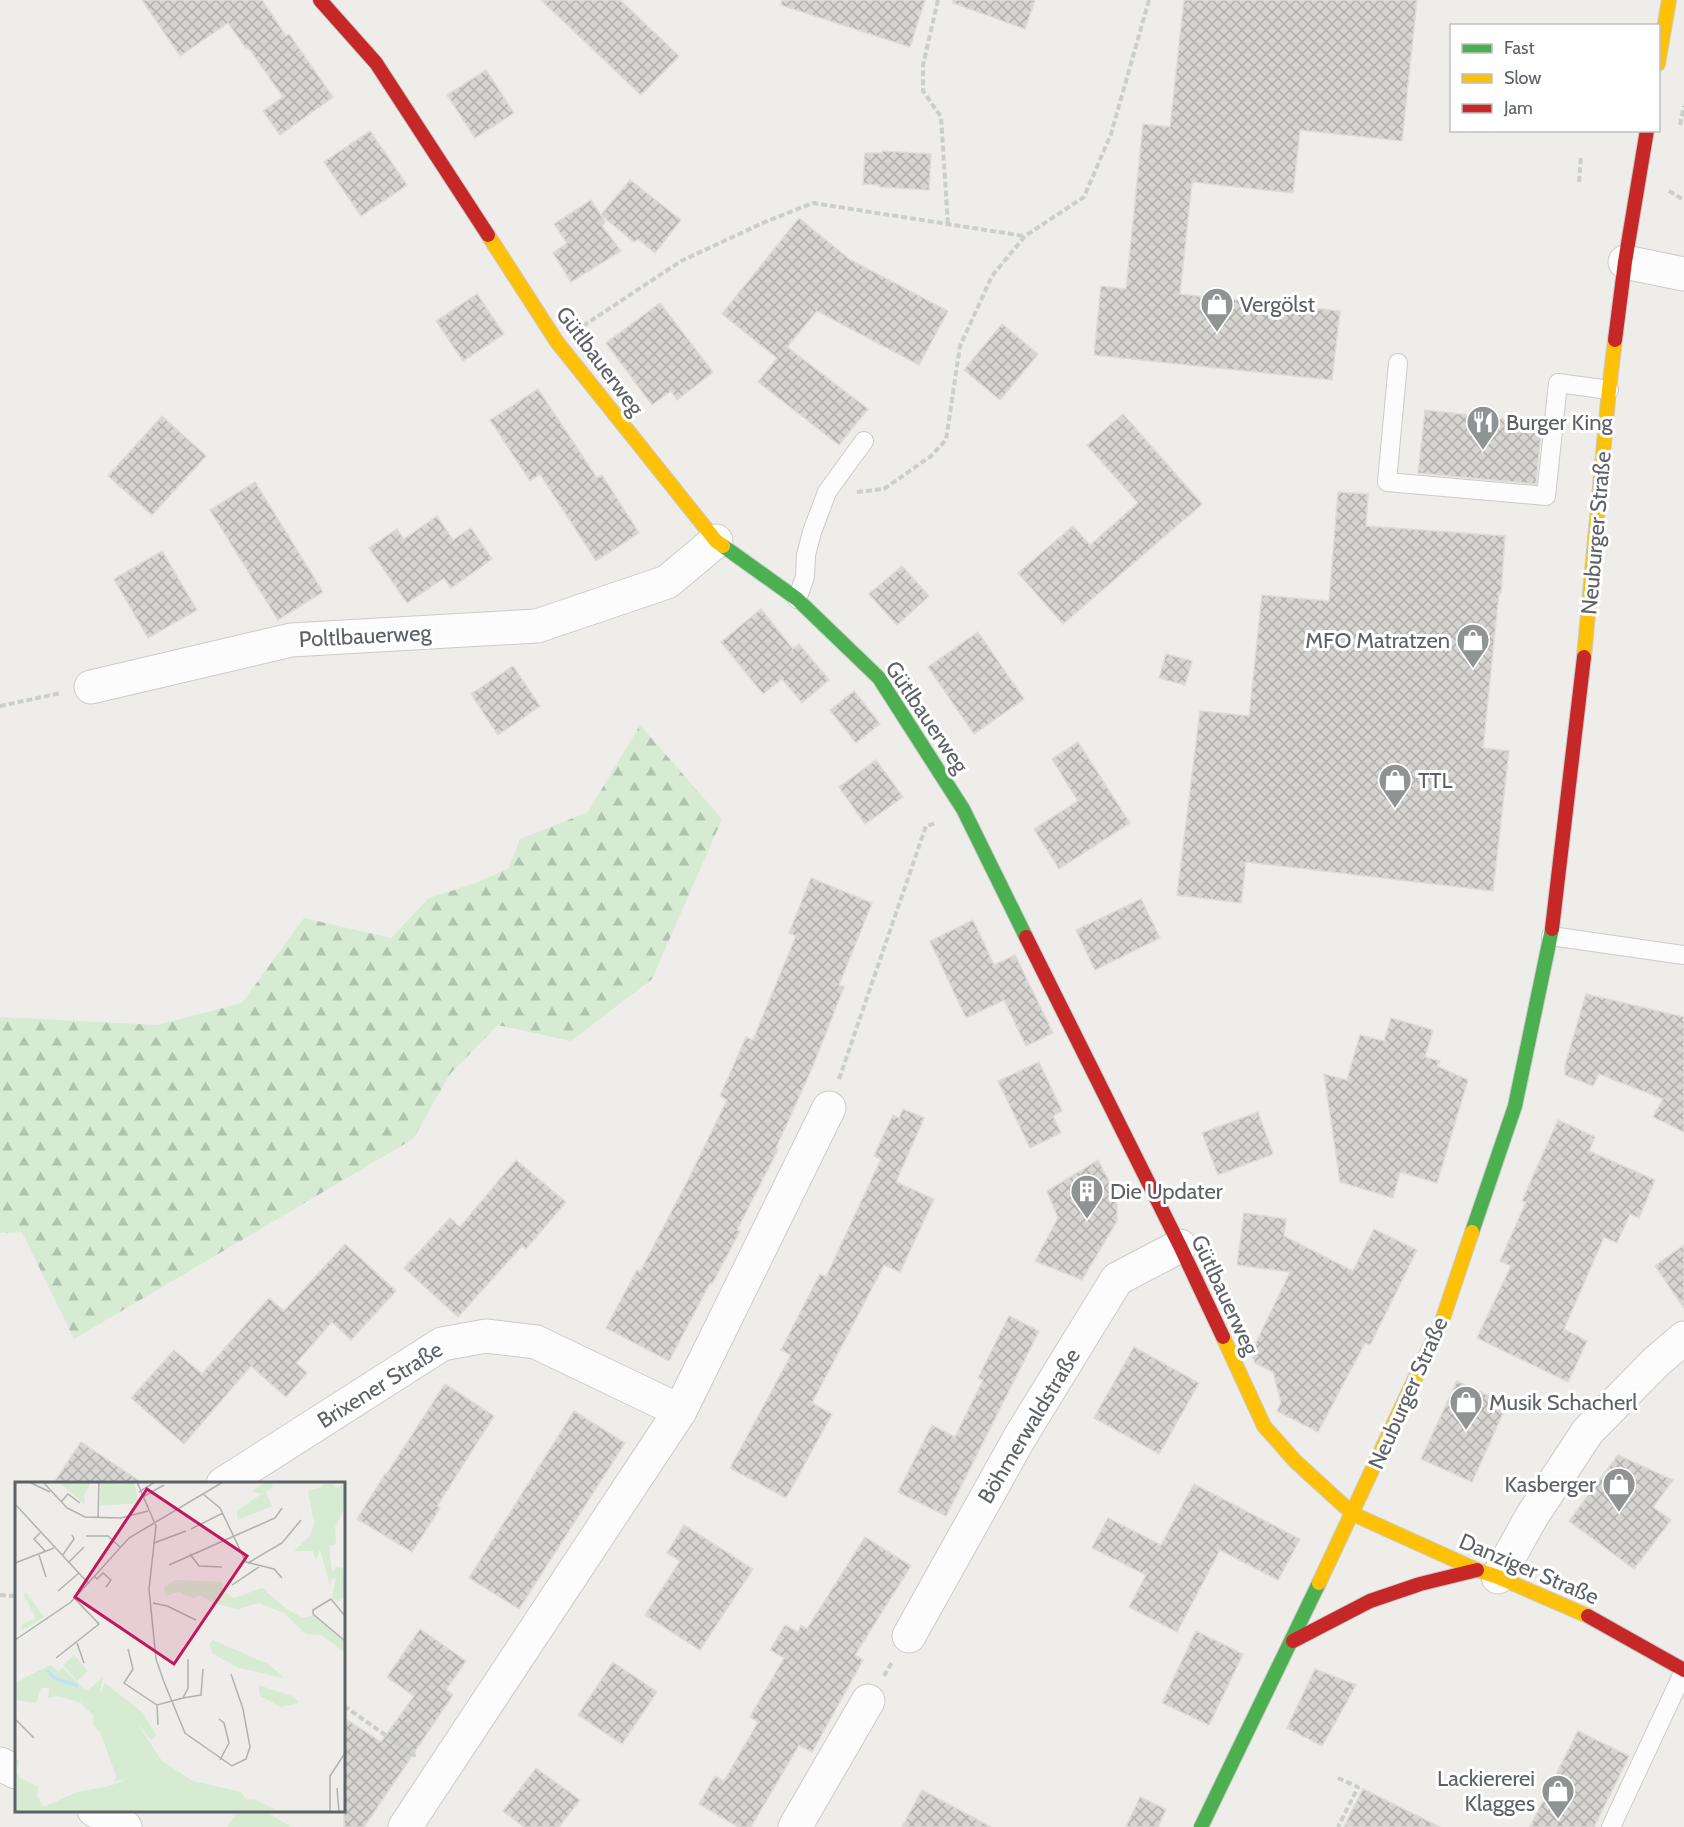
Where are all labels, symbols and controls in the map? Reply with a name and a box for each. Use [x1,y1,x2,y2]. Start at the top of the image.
legend [1450,24,1660,132]
text: Fast [1504,37,1535,59]
text: Slow [1504,67,1541,89]
text: Jam [1503,97,1533,119]
shop icon: Vergölst [1199,286,1235,333]
place label: Vergölst [1240,291,1316,318]
street label: Gütlbauerweg [550,301,650,422]
restaurant icon: Burger King [1465,404,1501,451]
place label: Burger King [1506,409,1613,436]
street label: Neuburger Straße [1575,450,1617,616]
street label: Poltlbauerweg [298,619,433,653]
shop icon: MFO Matratzen [1455,622,1491,669]
place label: MFO Matratzen [1305,627,1450,654]
street label: Gütlbauerweg [880,656,975,779]
shop icon: TTL [1377,762,1413,809]
place label: TTL [1418,767,1452,794]
building icon: Die Updater [1069,1173,1105,1220]
place label: Die Updater [1110,1178,1223,1205]
street label: Gütlbauerweg [1185,1231,1265,1360]
street label: Neuburger Straße [1362,1313,1454,1473]
street label: Brixener Straße [312,1336,448,1434]
street label: Böhmerwaldstraße [972,1344,1086,1508]
shop icon: Musik Schacherl [1448,1384,1484,1431]
place label: Musik Schacherl [1489,1389,1638,1416]
shop icon: Kasberger [1601,1466,1637,1513]
place label: Kasberger [1504,1471,1596,1498]
inset map [15,1482,345,1812]
street label: Danziger Straße [1455,1527,1603,1611]
place label: Lackiererei Klagges [1437,1765,1535,1817]
shop icon: Lackiererei Klagges [1540,1773,1576,1820]

